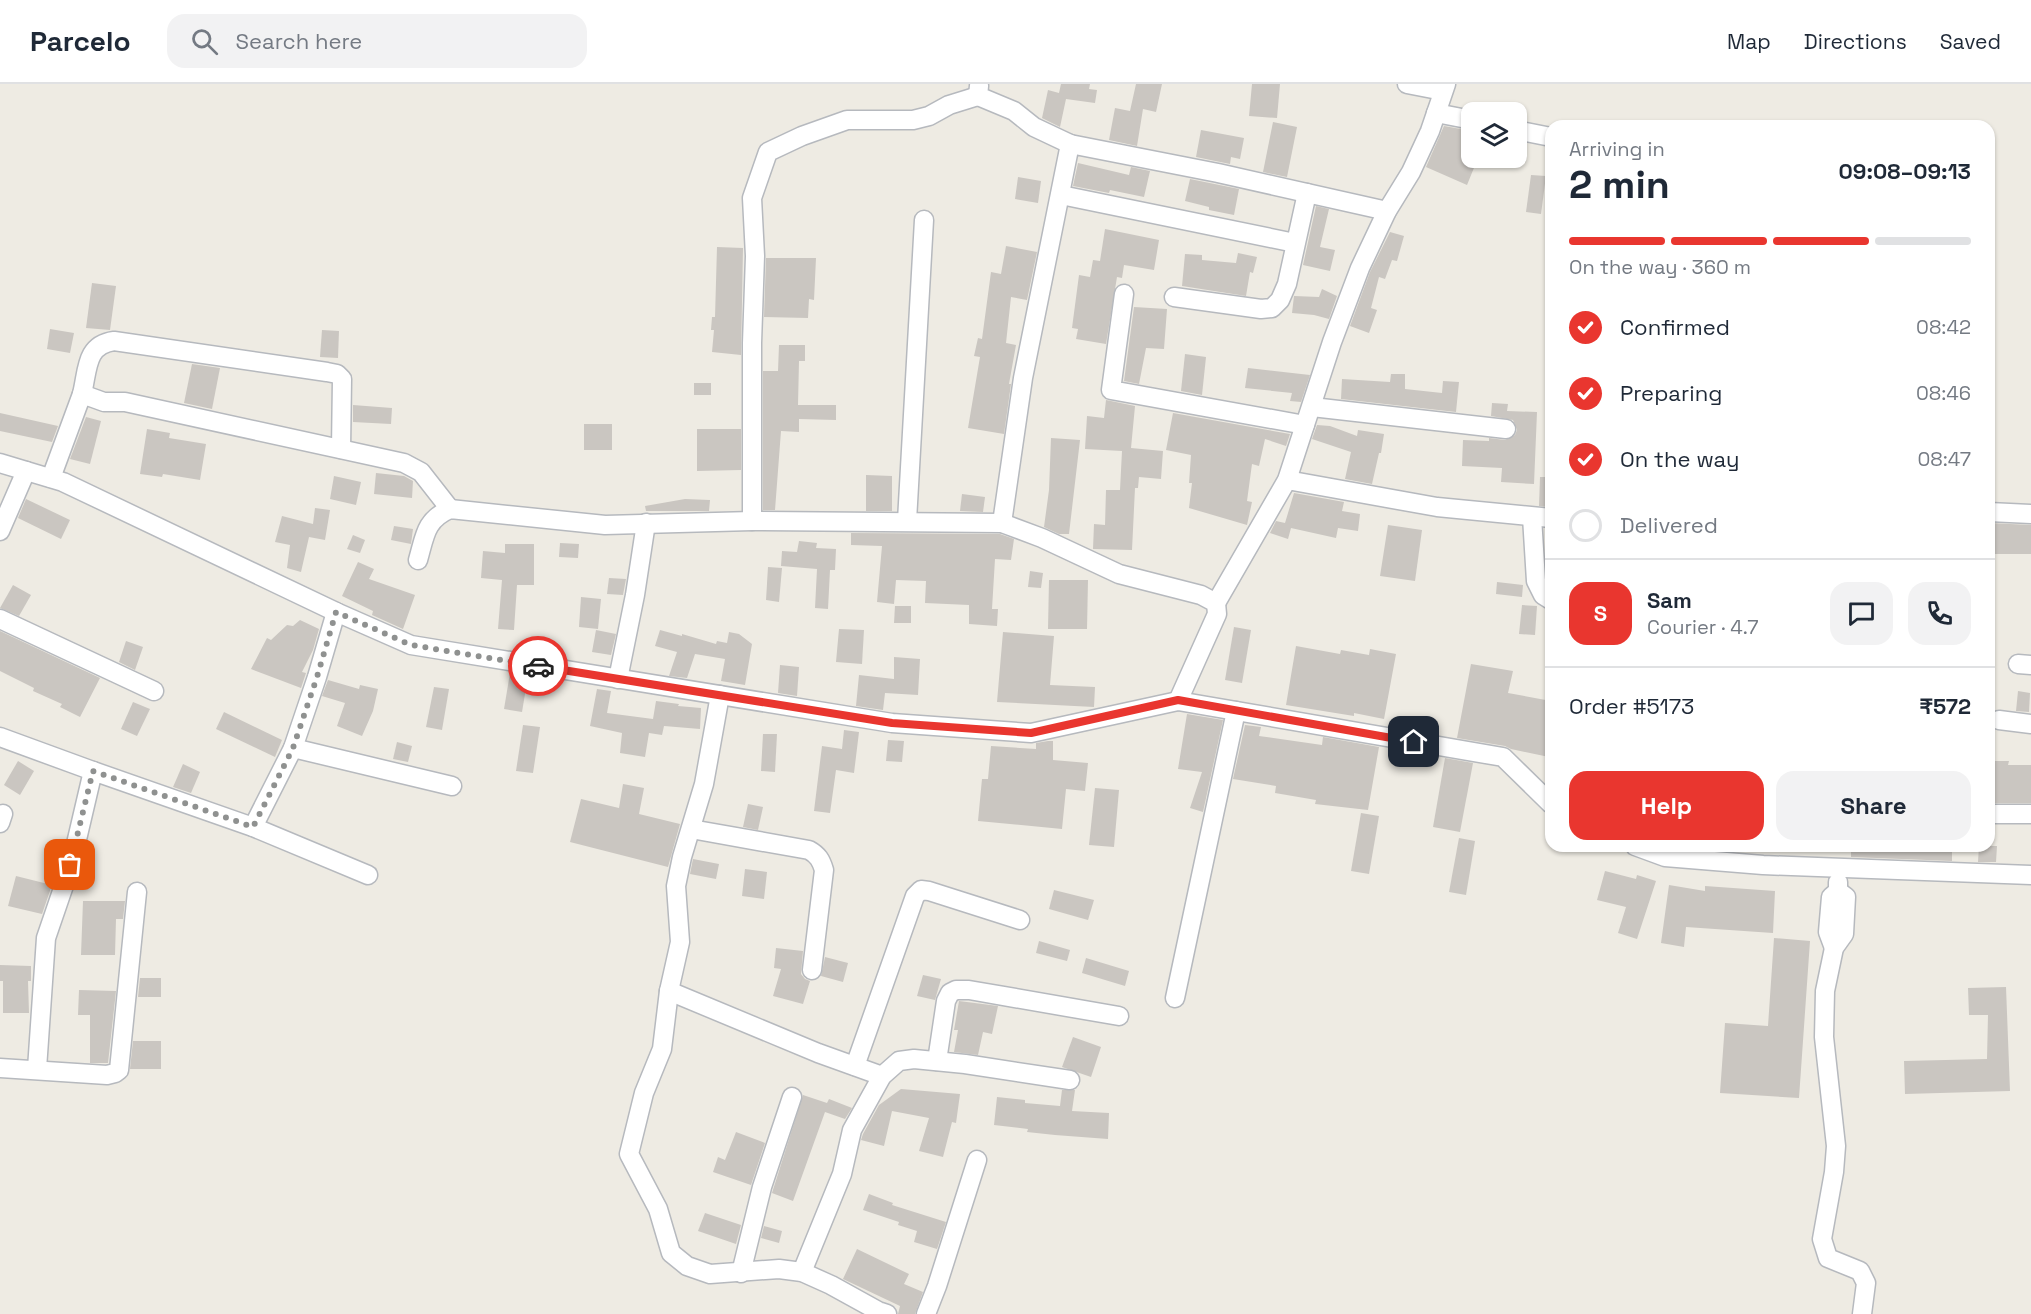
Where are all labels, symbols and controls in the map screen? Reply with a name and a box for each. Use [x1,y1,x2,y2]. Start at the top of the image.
search box [167,14,587,68]
text: Parcelo [30,23,131,59]
icon: search [188,25,221,58]
text: Search here [236,27,362,55]
text: Map [1727,28,1771,55]
text: Directions [1804,28,1907,55]
text: Saved [1940,28,2001,55]
map controls [1461,102,1527,168]
button: layers [1461,102,1527,168]
text: Arriving in [1569,136,1665,162]
text: 09:08–09:13 [1839,157,1971,185]
text: 2 min [1569,160,1670,209]
text: On the way · 360 m [1569,254,1751,280]
icon: check [1569,311,1602,344]
text: Confirmed [1620,313,1730,341]
text: 08:42 [1916,314,1971,340]
icon: check [1569,377,1602,410]
text: Preparing [1620,379,1722,407]
text: 08:46 [1916,380,1971,406]
icon: check [1569,443,1602,476]
text: On the way [1620,445,1739,473]
text: 08:47 [1918,446,1971,472]
text: Delivered [1620,511,1718,539]
button: chat [1830,582,1893,645]
button: phone [1908,582,1971,645]
text: Sam [1647,586,1692,614]
text: S [1594,599,1607,627]
text: Courier · 4.7 [1647,614,1758,640]
courier [508,636,568,696]
icon: car [522,650,555,683]
text: Order #5173 [1569,692,1694,720]
text: ₹572 [1919,692,1971,720]
pin [1388,716,1439,767]
icon: home [1397,725,1430,758]
button: Help [1569,771,1764,840]
button: Share [1776,771,1971,840]
pin [44,839,95,890]
icon: bag [53,848,86,881]

